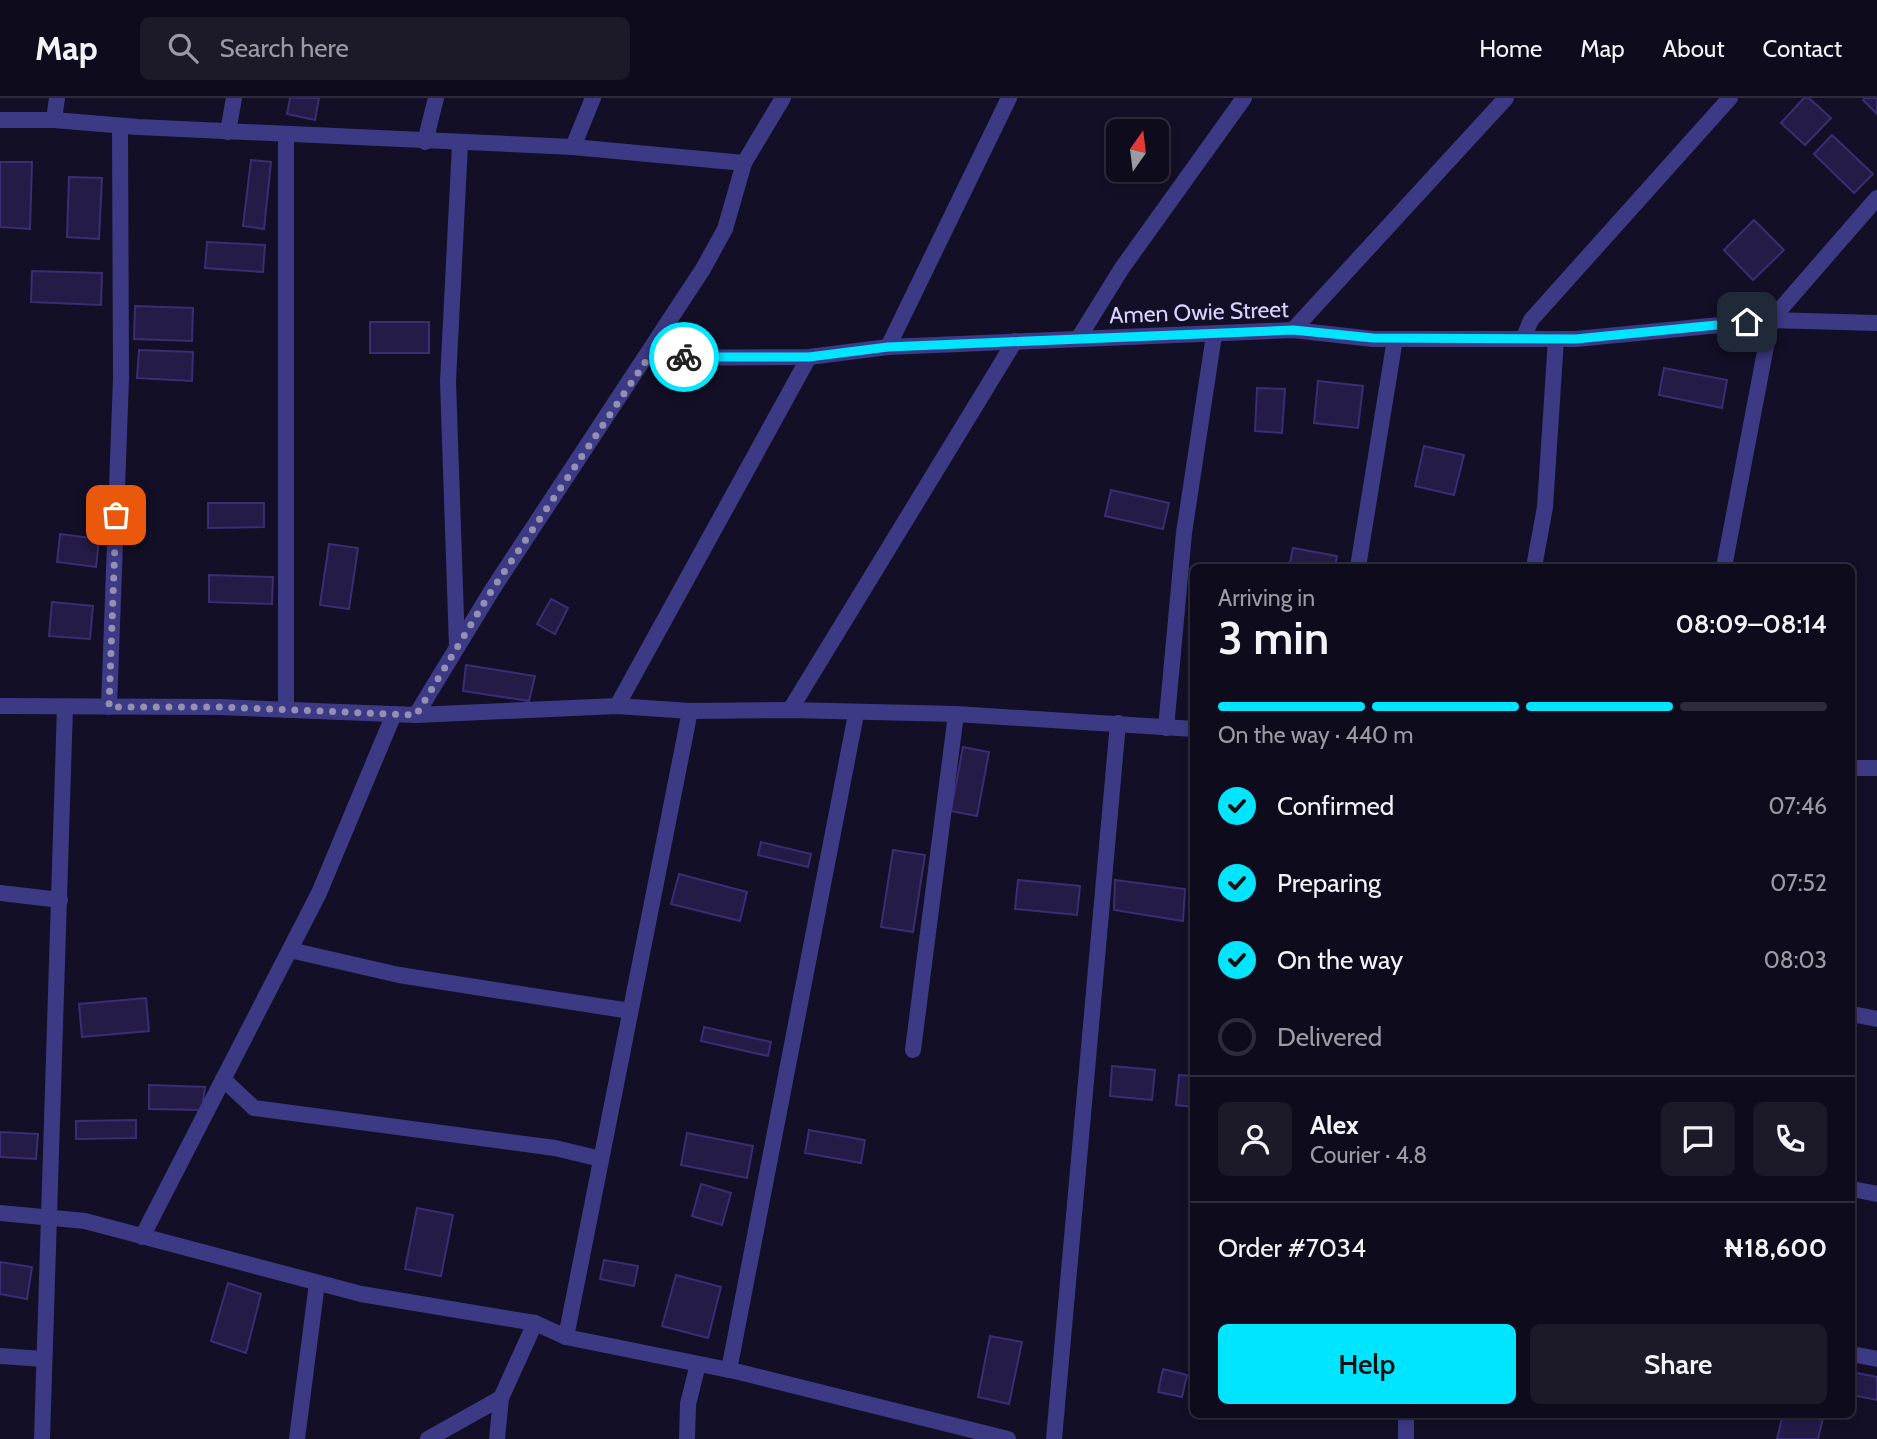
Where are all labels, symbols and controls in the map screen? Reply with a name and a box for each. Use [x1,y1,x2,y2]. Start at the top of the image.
search box [140,17,630,80]
text: Map [35,28,98,68]
icon: search [164,29,202,67]
text: Search here [220,32,349,64]
text: Home [1479,34,1542,63]
text: Map [1580,34,1625,63]
text: About [1663,34,1725,63]
text: Contact [1763,34,1842,63]
north arrow [1106,119,1169,182]
map controls [1106,119,1169,182]
pin [1717,292,1777,352]
street label: Amen Owie Street [1109,295,1289,329]
icon: home [1728,303,1766,341]
courier [649,322,719,392]
icon: bike [665,338,703,376]
pin [86,485,146,545]
icon: bag [97,496,135,534]
text: Arriving in [1218,584,1315,612]
text: 08:09–08:14 [1676,608,1827,640]
text: 3 min [1218,610,1329,666]
text: On the way · 440 m [1218,721,1413,749]
icon: check [1218,787,1256,825]
text: Confirmed [1277,790,1394,822]
text: 07:46 [1768,792,1827,820]
icon: check [1218,864,1256,902]
text: Preparing [1277,867,1381,899]
text: 07:52 [1770,869,1827,897]
icon: check [1218,941,1256,979]
text: On the way [1277,944,1403,976]
text: 08:03 [1764,946,1827,974]
text: Delivered [1277,1021,1382,1053]
button: person [1218,1102,1292,1176]
button: chat [1661,1102,1735,1176]
button: phone [1753,1102,1827,1176]
text: Alex [1310,1109,1359,1141]
text: Courier · 4.8 [1310,1141,1427,1169]
text: Order #7034 [1218,1232,1366,1264]
text: ₦18,600 [1723,1232,1827,1264]
button: Help [1218,1324,1516,1404]
button: Share [1530,1324,1827,1404]

